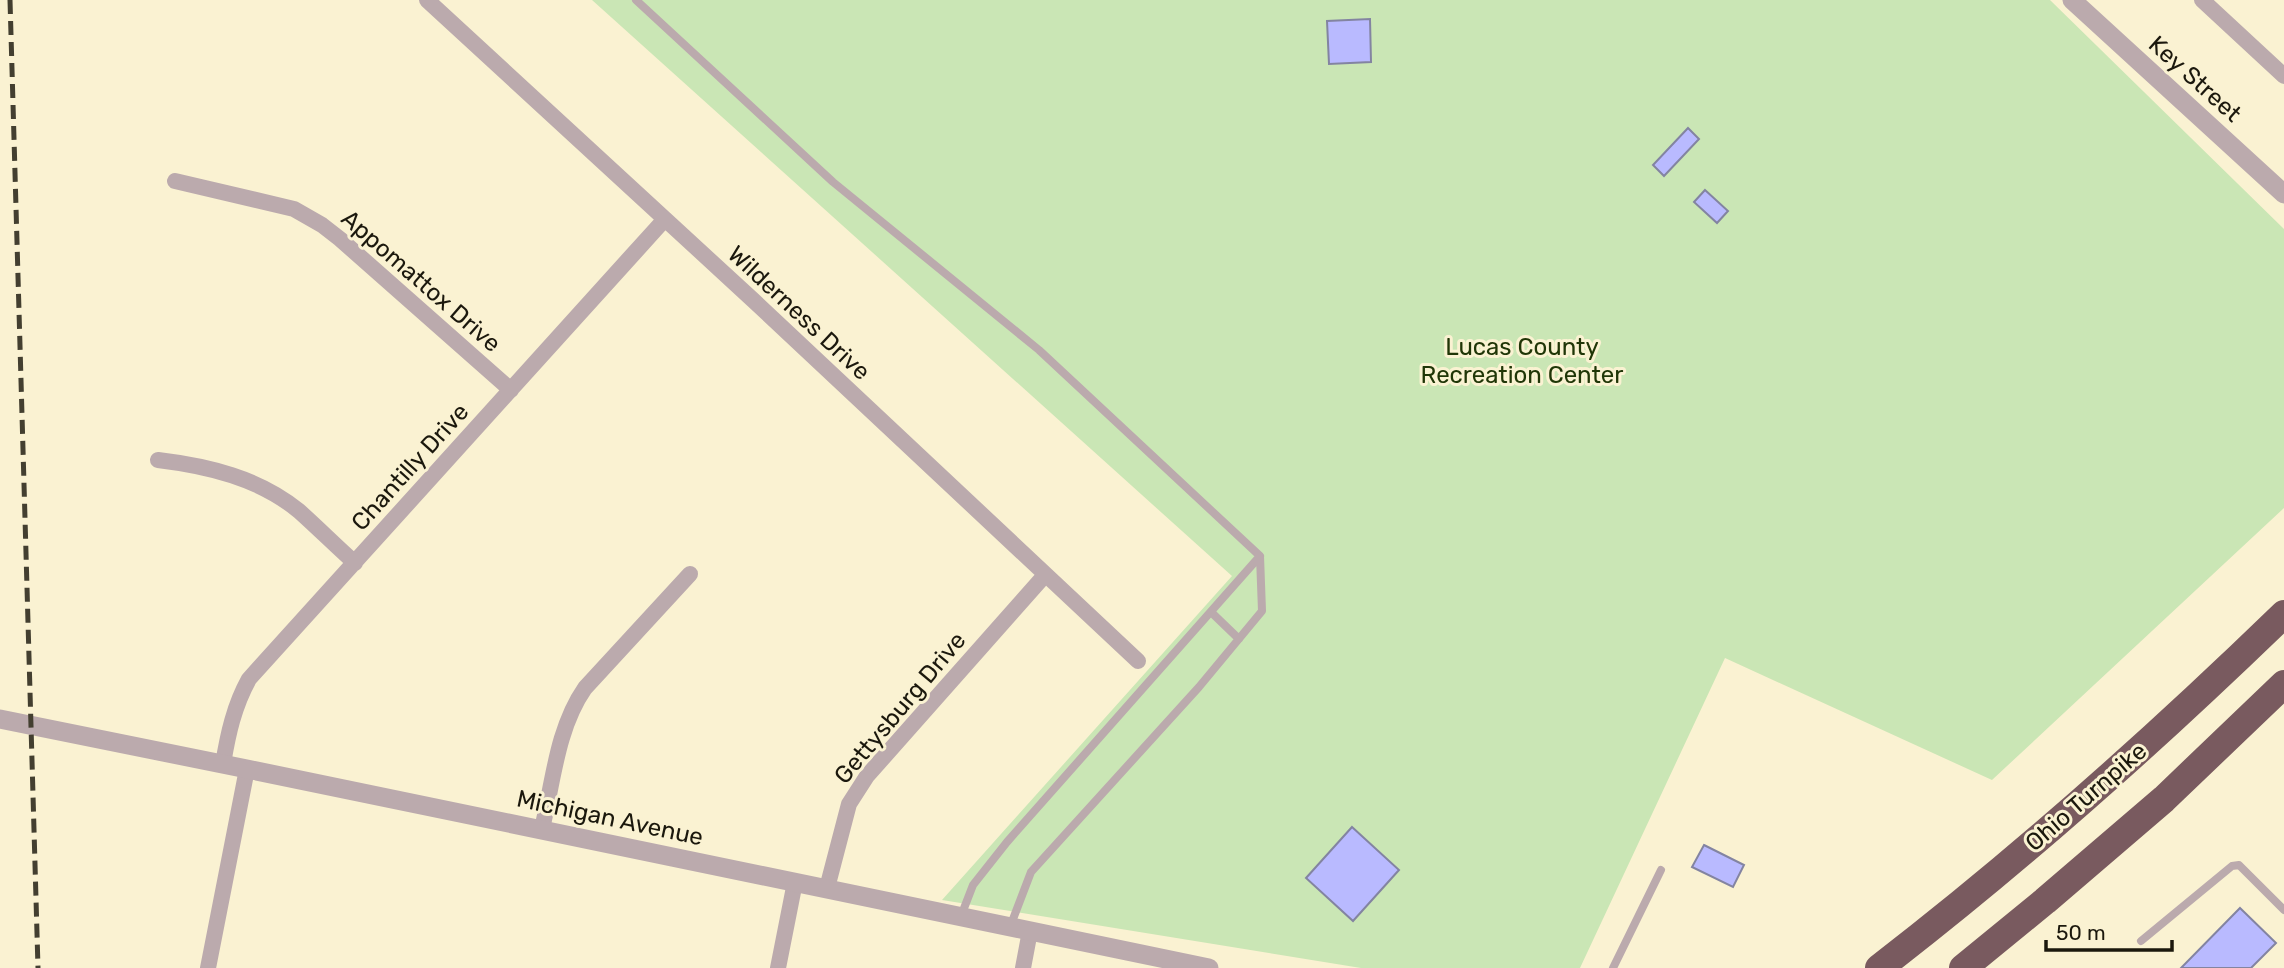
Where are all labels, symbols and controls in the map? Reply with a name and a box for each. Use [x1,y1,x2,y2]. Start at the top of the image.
street label: Key Street [2143,30,2247,128]
street label: Appomattox Drive [336,204,506,358]
street label: Wilderness Drive [722,240,876,386]
park label: Lucas County Recreation Center [1421,333,1623,389]
street label: Chantilly Drive [346,398,474,536]
street label: Gettysburg Drive [828,627,972,789]
street label: Ohio Turnpike [2020,737,2152,857]
street label: Michigan Avenue [514,785,706,851]
scale bar [2046,908,2172,952]
text: 50 m [2056,920,2106,945]

